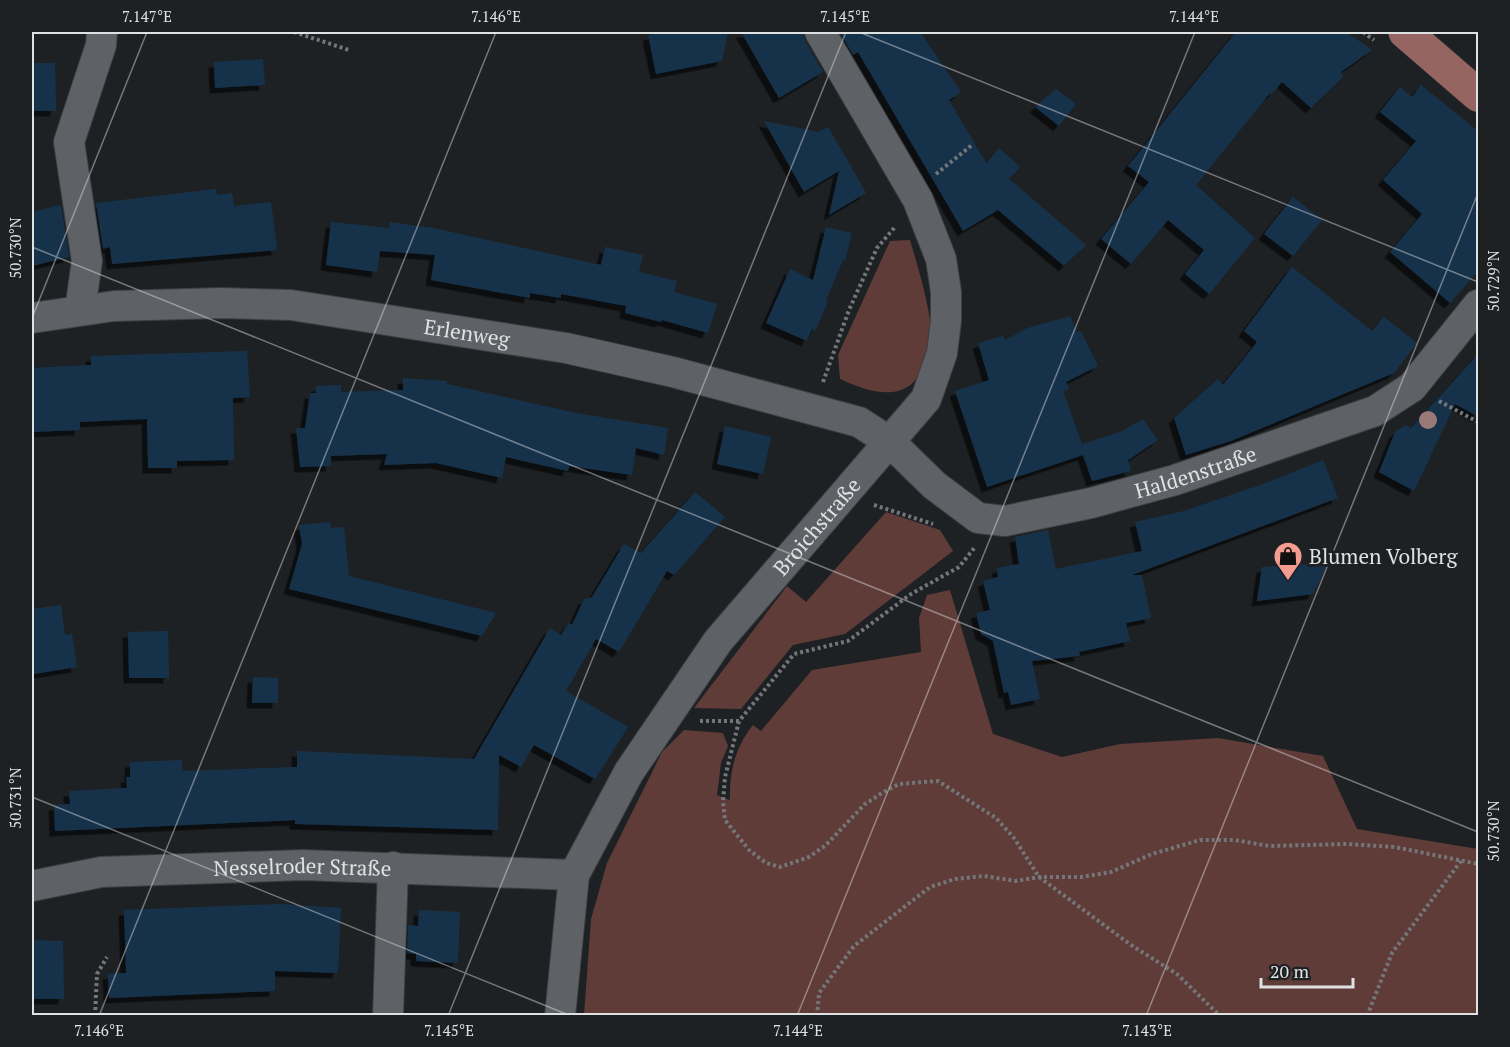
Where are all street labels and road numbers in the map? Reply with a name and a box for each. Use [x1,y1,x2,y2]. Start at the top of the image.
street label: Erlenweg [422,312,513,353]
street label: Haldenstraße [1131,439,1260,504]
street label: Broichstraße [767,471,866,581]
street label: Nesselroder Straße [213,851,392,882]

